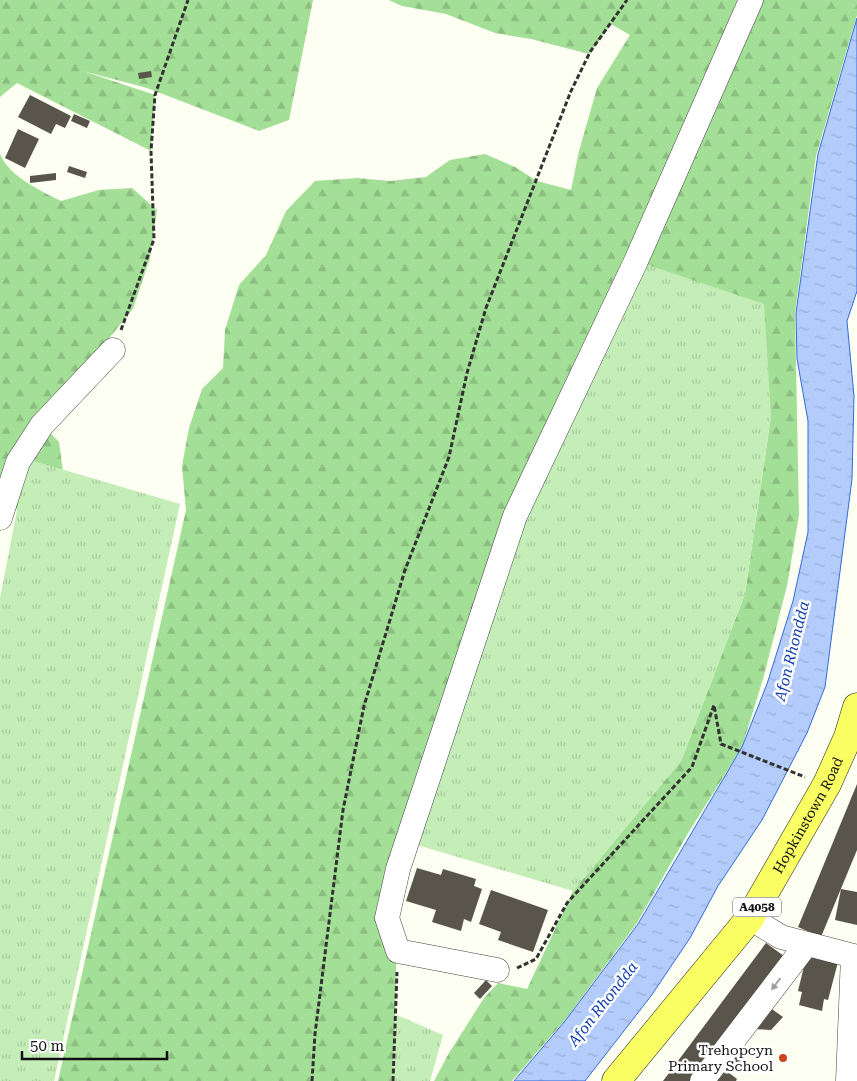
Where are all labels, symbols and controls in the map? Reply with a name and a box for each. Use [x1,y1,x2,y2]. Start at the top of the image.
water label: Afon Rhondda [771,599,813,704]
street label: Hopkinstown Road [769,755,846,876]
road number: A4058 [733,898,781,916]
water label: Afon Rhondda [564,958,642,1051]
one-way arrow [771,977,781,991]
scale bar [22,1028,168,1060]
text: 50 m [30,1037,65,1055]
place label: Trehopcyn Primary School [668,1042,774,1074]
marker: Trehopcyn Primary School [777,1052,789,1064]

